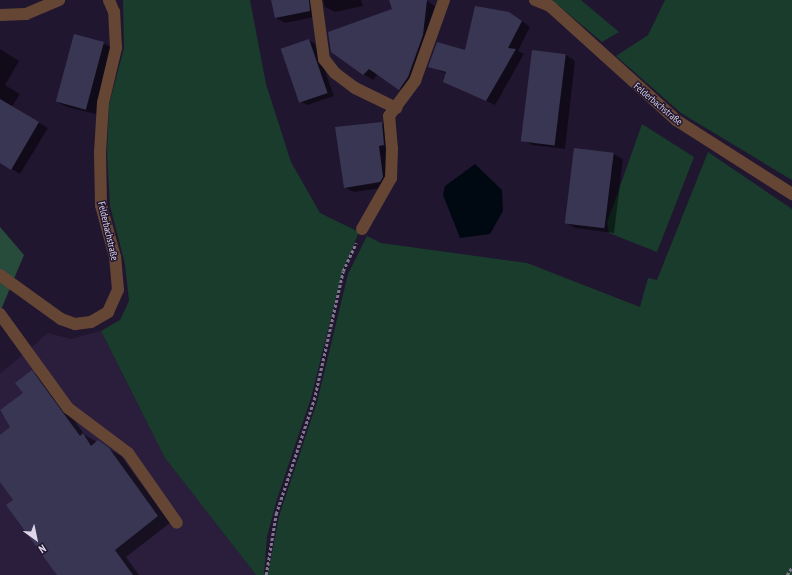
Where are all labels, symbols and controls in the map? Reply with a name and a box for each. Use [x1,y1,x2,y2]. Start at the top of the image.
street label: Felderbachstraße [631,80,685,128]
street label: Felderbachstraße [95,200,121,262]
north arrow [16,519,56,559]
text: N [36,542,49,557]

